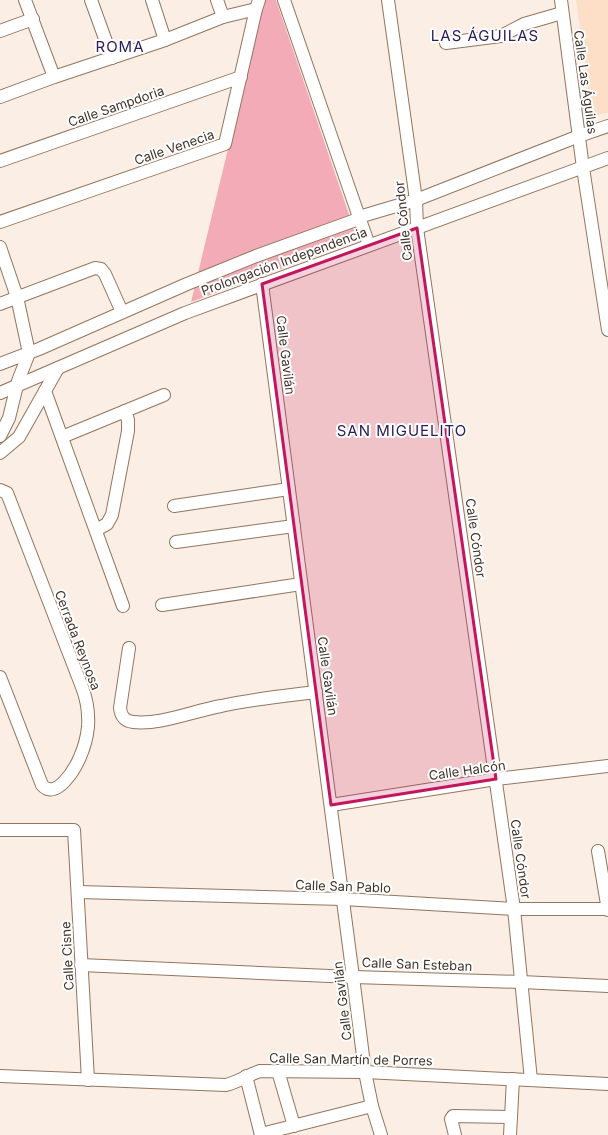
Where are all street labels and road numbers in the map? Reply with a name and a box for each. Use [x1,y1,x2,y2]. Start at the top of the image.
street label: Calle Las Águilas [571,29,601,135]
street label: Calle Sampdoria [66,82,166,130]
street label: Calle Venecia [132,126,216,168]
street label: Calle Cóndor [391,180,415,262]
street label: Prolongación Independencia [199,223,369,299]
street label: Calle Gavilán [273,314,299,396]
street label: Calle Cóndor [463,497,489,579]
street label: Cerrada Reynosa [52,588,104,692]
street label: Calle Gavilán [315,635,341,717]
street label: Calle Halcón [428,757,506,783]
street label: Calle Cóndor [508,818,534,900]
street label: Calle San Pablo [295,876,391,896]
street label: Calle Cisne [57,921,77,991]
street label: Calle San Esteban [361,954,473,974]
street label: Calle Gavilán [329,960,355,1042]
street label: Calle San Martín de Porres [269,1050,433,1068]

